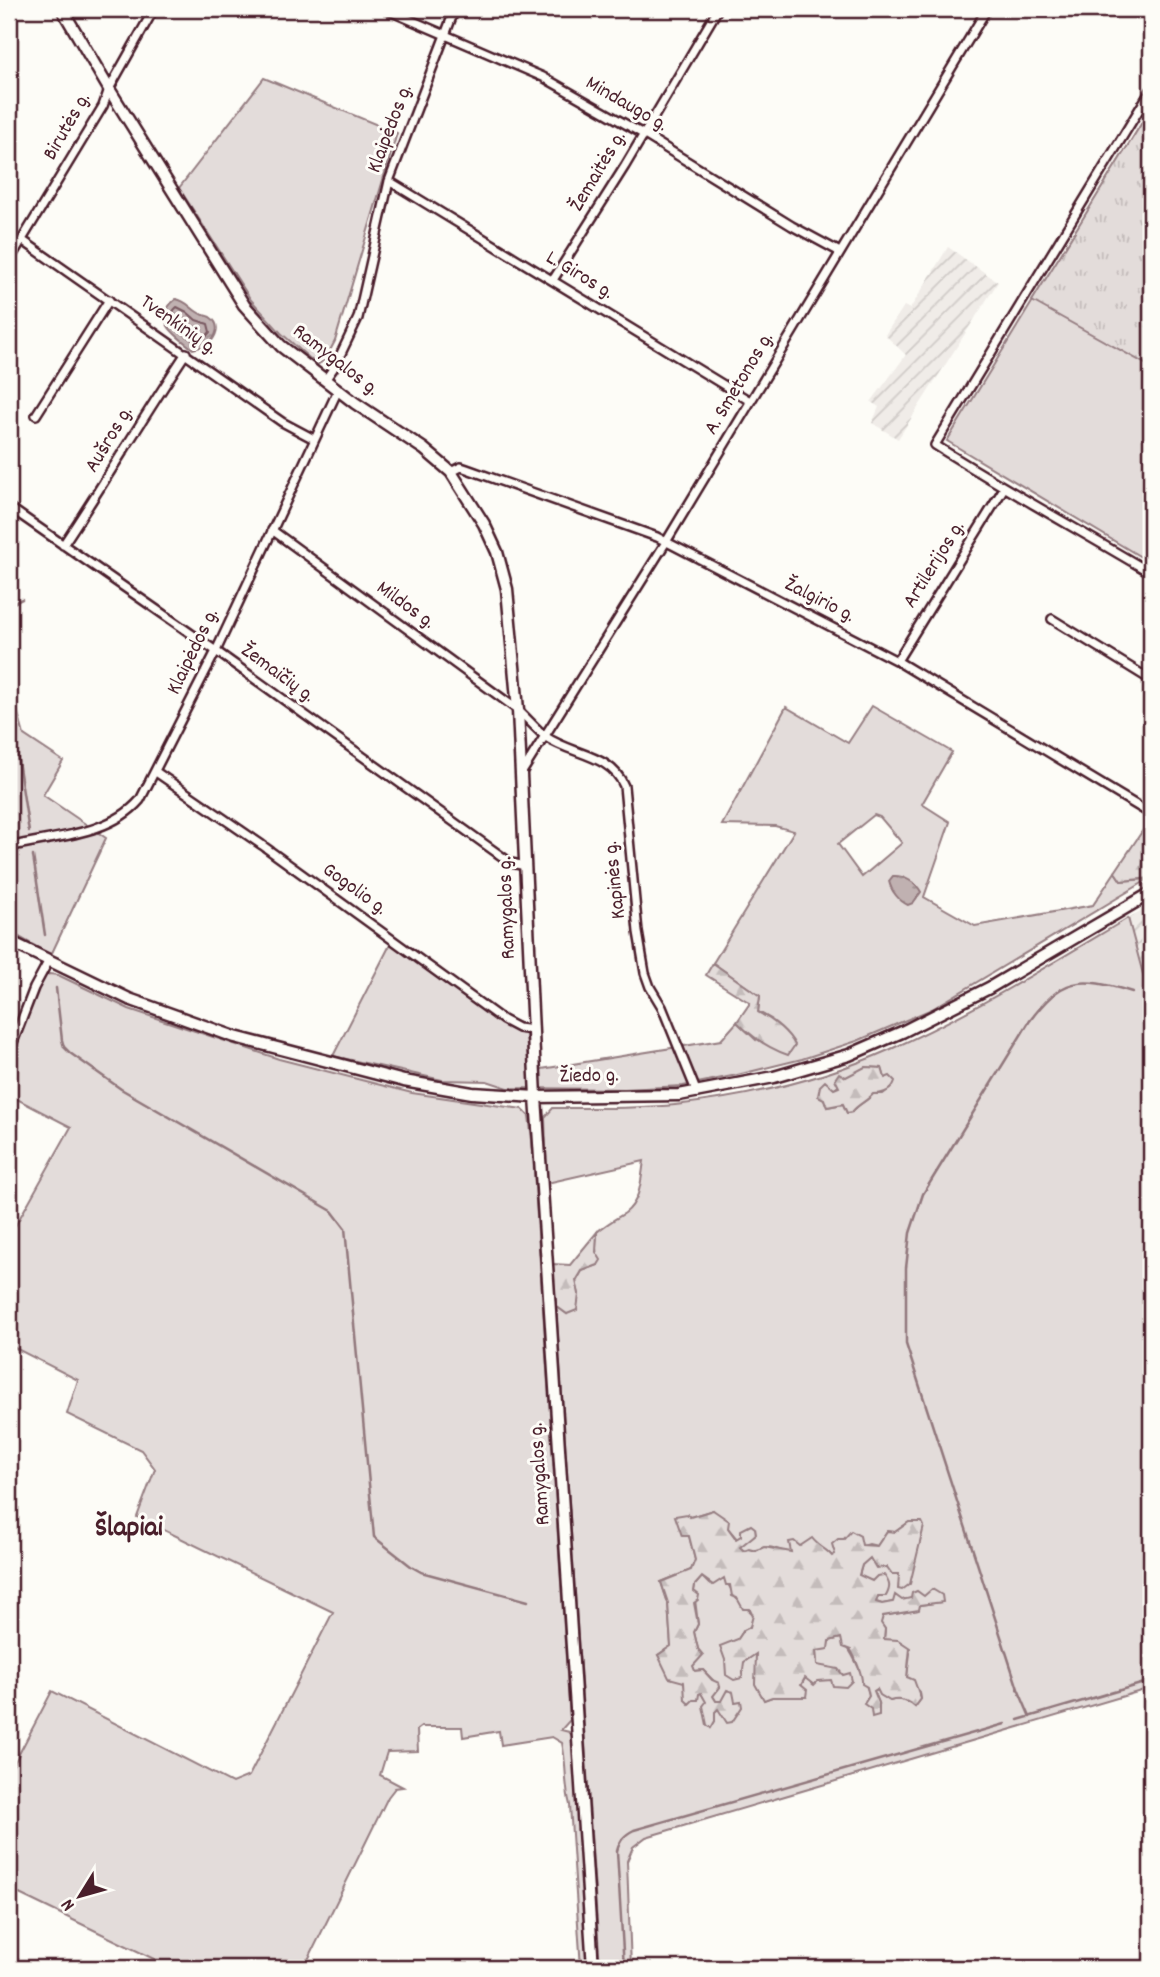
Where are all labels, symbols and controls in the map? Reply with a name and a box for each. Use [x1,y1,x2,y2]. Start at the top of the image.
street label: Mindaugo g. [579,69,673,141]
street label: Klaipėdos g. [360,80,422,178]
street label: Birutės g. [37,88,99,166]
street label: Žemaitės g. [563,126,635,218]
street label: L. Giros g. [539,244,619,308]
street label: Tvenkinių g. [133,288,223,364]
street label: Ramygalos g. [285,318,385,404]
street label: A. Smetonos g. [697,327,783,441]
street label: Aušros g. [78,401,142,479]
street label: Artilerijos g. [896,516,974,614]
street label: Žalgirio g. [778,570,860,632]
street label: Mildos g. [369,574,441,638]
street label: Klaipėdos g. [160,604,228,700]
street label: Žemaičių g. [234,637,320,711]
street label: Kapinės g. [597,840,635,920]
street label: Gogolio g. [315,856,393,924]
street label: Ramygalos g. [491,856,525,960]
street label: Žiedo g. [559,1061,619,1093]
street label: Ramygalos g. [522,1422,560,1526]
district label: Šlapiai [95,1510,163,1550]
north arrow [46,1862,116,1932]
text: N [56,1892,83,1916]

